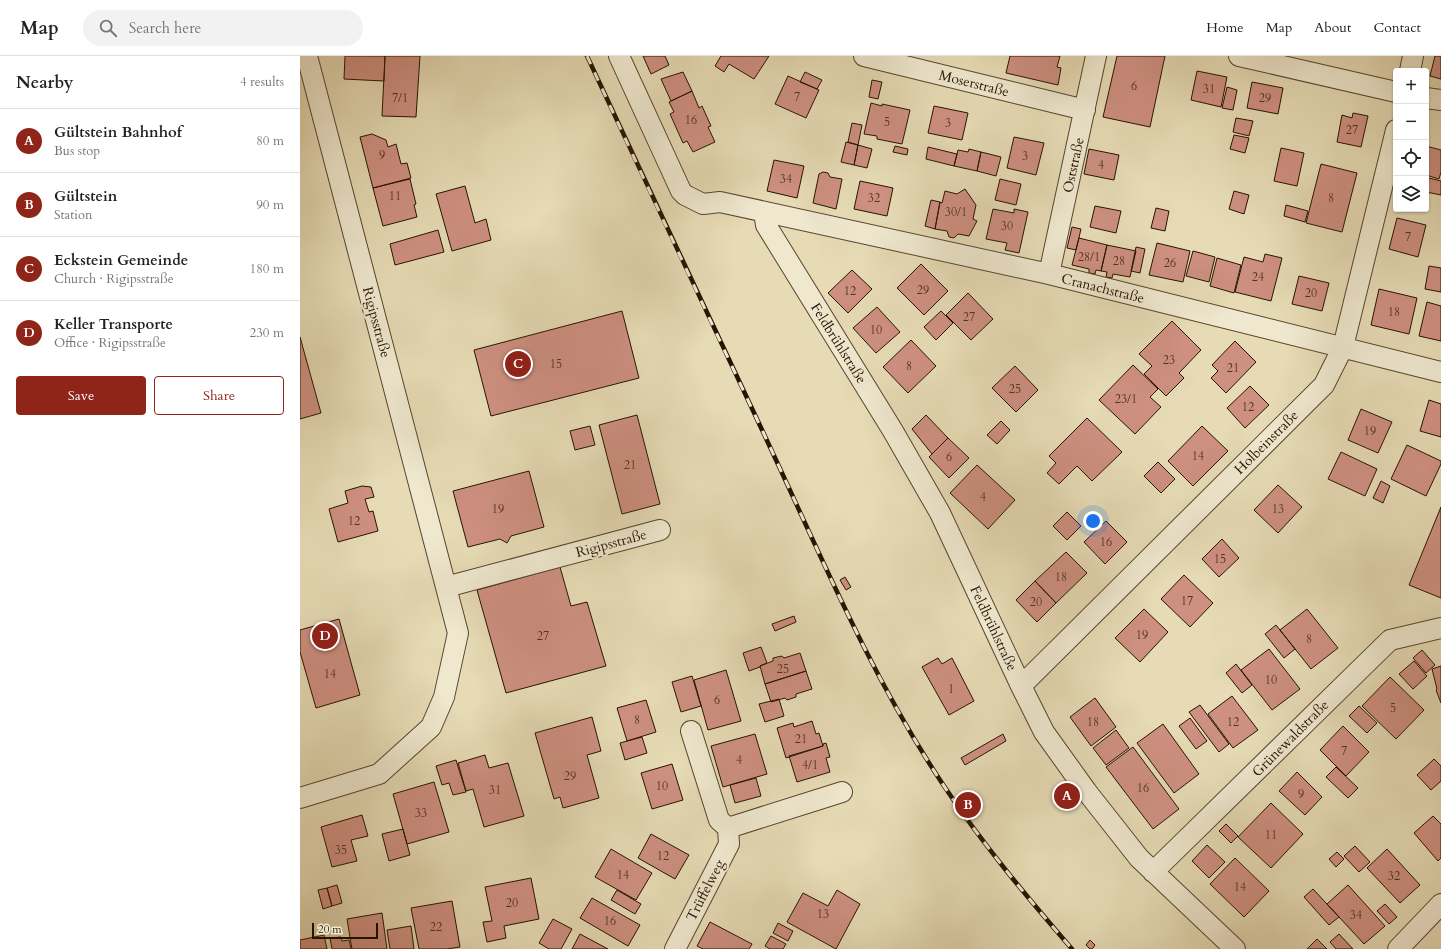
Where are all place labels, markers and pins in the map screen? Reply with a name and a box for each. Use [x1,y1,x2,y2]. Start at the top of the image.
pin: C [505,349,531,379]
pin: D [312,621,338,651]
pin: A [1054,781,1080,811]
pin: B [955,790,981,820]

